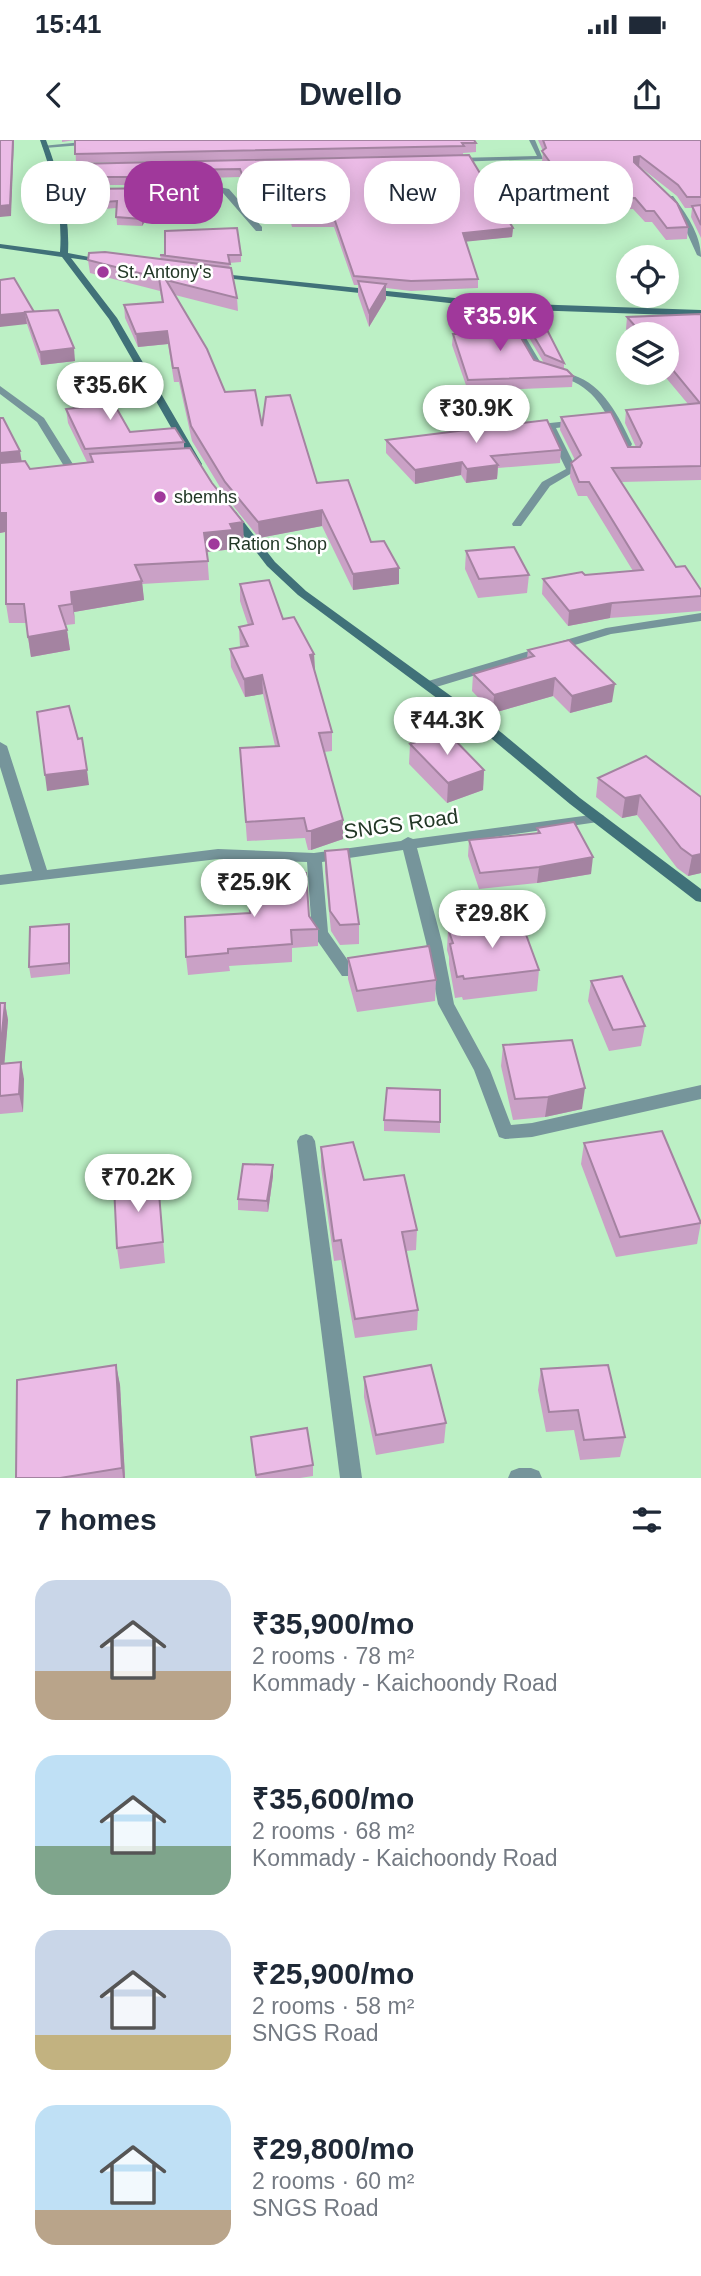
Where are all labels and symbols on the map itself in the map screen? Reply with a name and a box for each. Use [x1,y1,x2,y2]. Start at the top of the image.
place label: St. Antony's [117,262,212,282]
marker: St. Antony's [95,264,111,280]
pin: ₹35.9K [443,294,557,353]
pin: ₹35.6K [53,362,167,422]
pin: ₹30.9K [419,386,533,445]
place label: sbemhs [174,487,237,507]
marker: sbemhs [152,489,168,505]
place label: Ration Shop [228,534,327,554]
marker: Ration Shop [206,536,222,552]
pin: ₹44.3K [390,698,504,757]
street label: SNGS Road [342,804,460,843]
pin: ₹25.9K [197,860,311,919]
pin: ₹29.8K [435,890,549,950]
pin: ₹70.2K [81,1154,195,1214]

